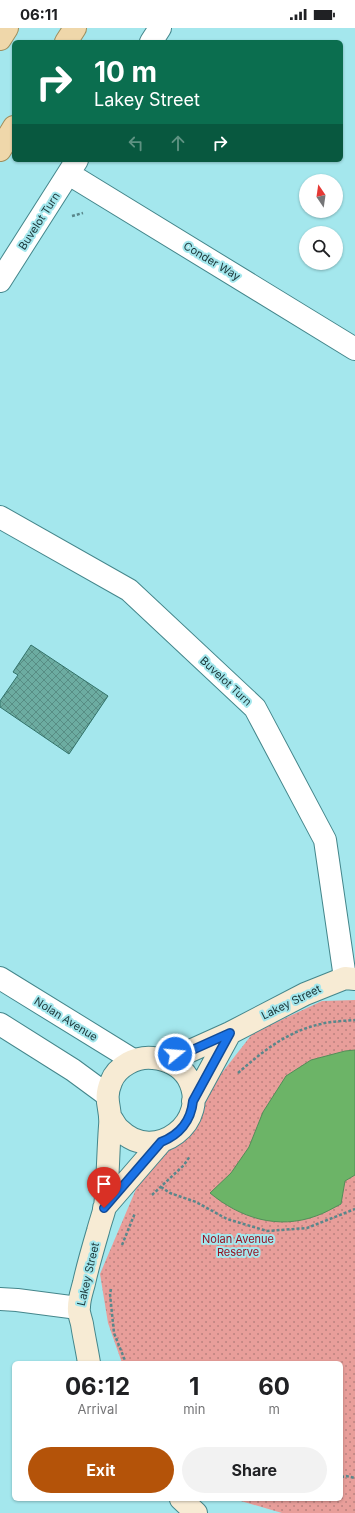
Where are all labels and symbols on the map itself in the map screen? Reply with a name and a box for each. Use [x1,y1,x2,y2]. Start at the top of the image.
north arrow [299,174,343,218]
street label: Buvelot Turn [15,190,63,252]
street label: Conder Way [181,239,243,283]
street label: Buvelot Turn [197,653,255,709]
street label: Lakey Street [259,981,324,1022]
street label: Nolan Avenue [32,994,100,1044]
position arrow [154,1033,196,1075]
pin [87,1167,121,1208]
park label: Nolan Avenue Reserve [202,1232,274,1259]
street label: Lakey Street [74,1241,102,1307]

